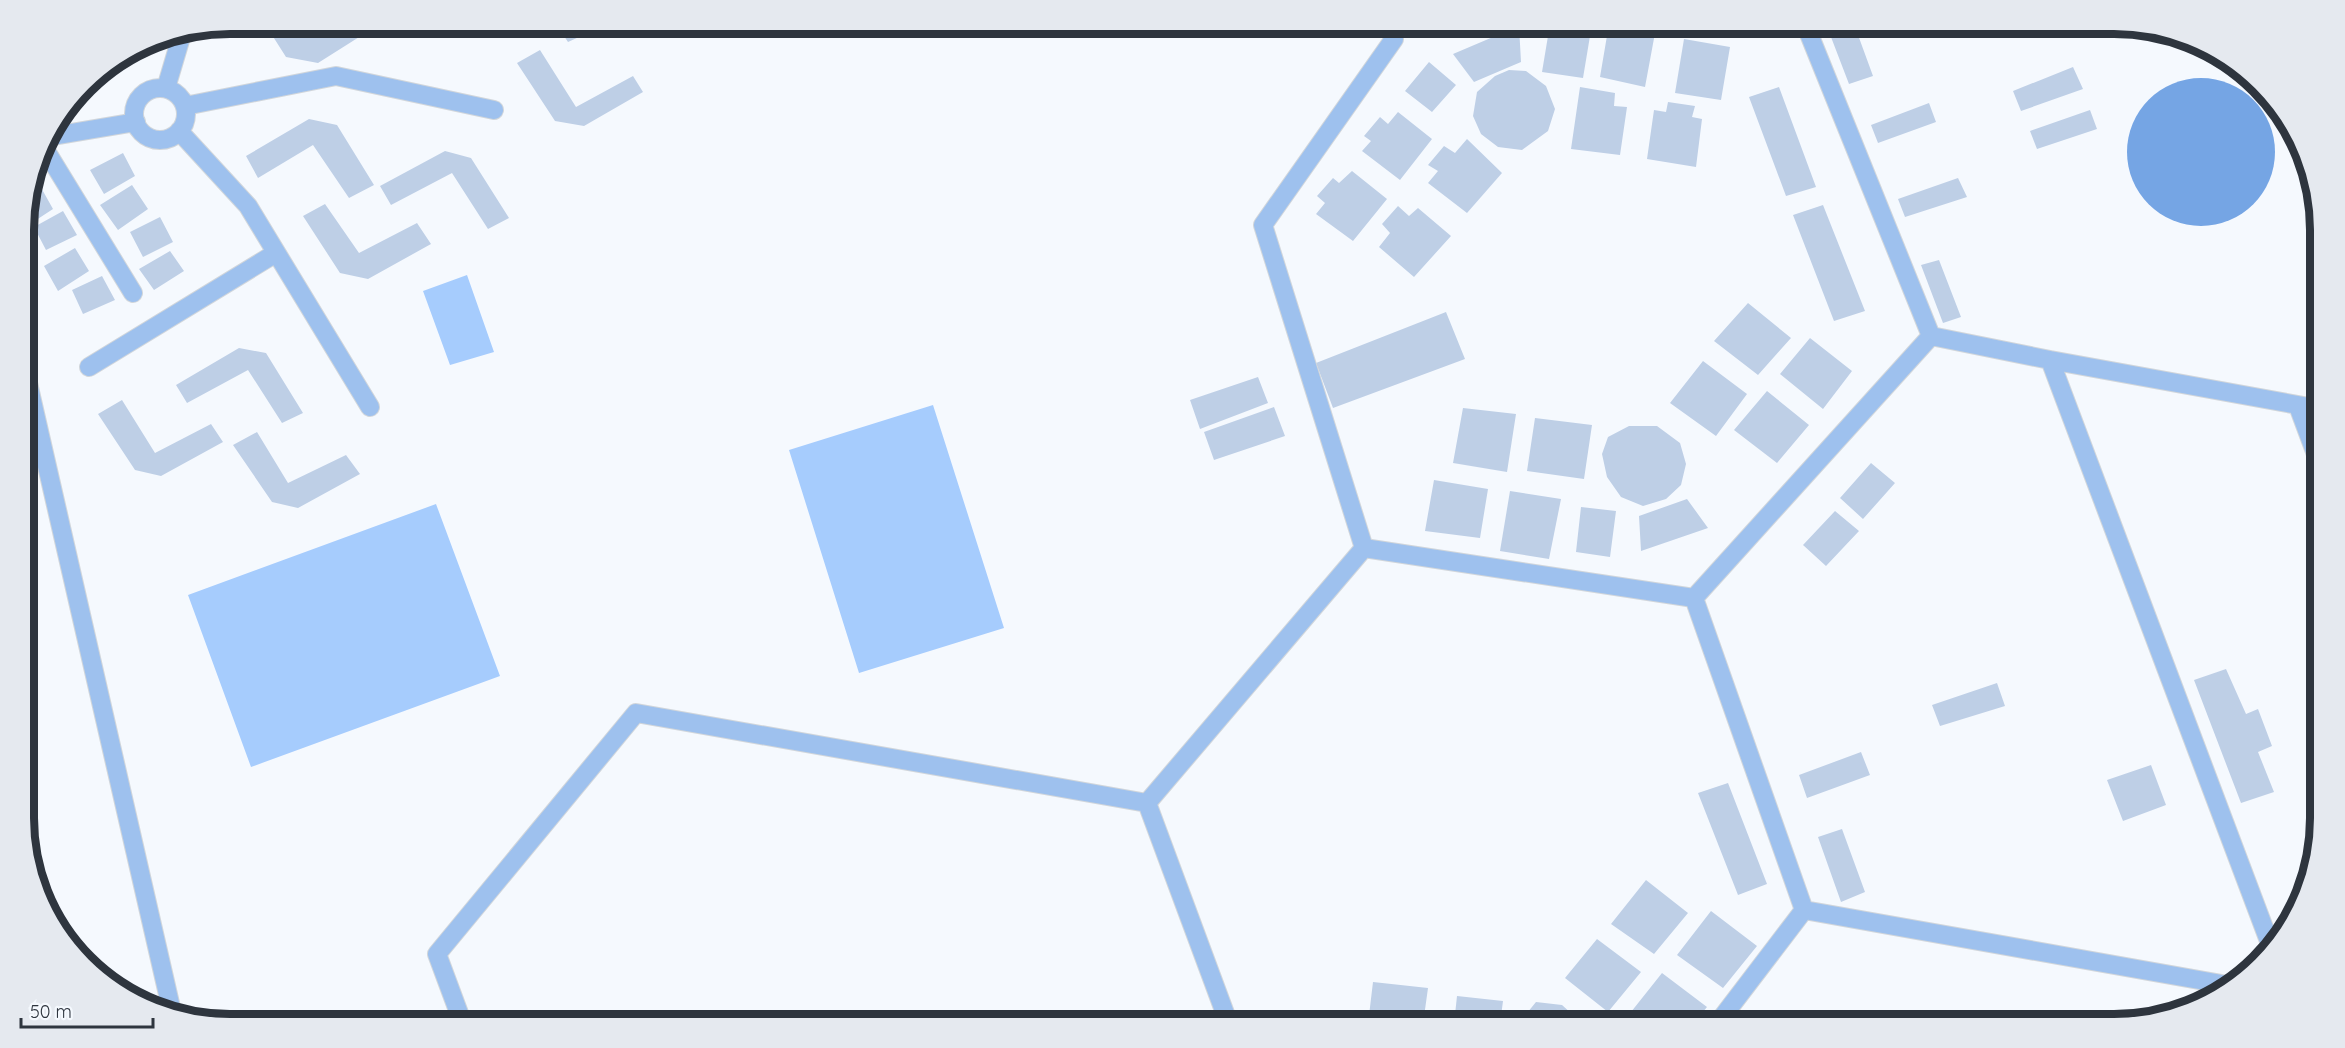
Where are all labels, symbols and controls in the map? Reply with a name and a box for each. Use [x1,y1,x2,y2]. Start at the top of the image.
scale bar [21,991,153,1029]
text: 50 m [30,1000,72,1023]

